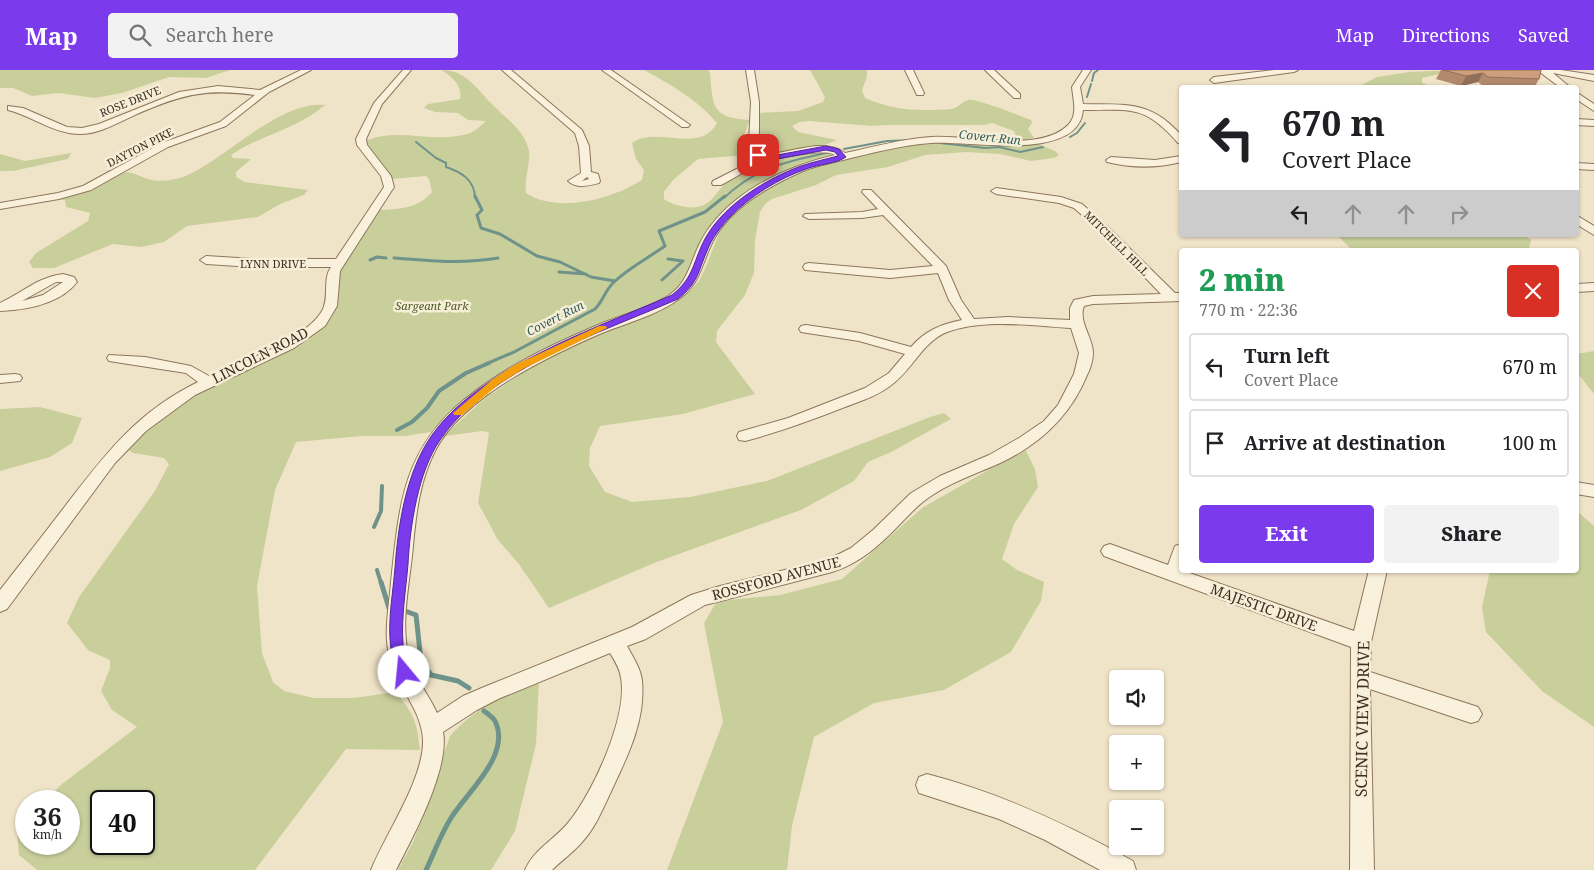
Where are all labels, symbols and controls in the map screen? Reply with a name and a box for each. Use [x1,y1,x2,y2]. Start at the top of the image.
search box [108,13,458,58]
text: Map [25,19,78,52]
icon: search [126,21,154,49]
text: Search here [166,22,274,48]
text: Map [1336,23,1374,47]
text: Directions [1402,23,1490,47]
text: Saved [1518,23,1569,47]
street label: ROSE DRIVE [97,82,163,120]
text: 670 m [1282,99,1385,146]
icon: left [1199,105,1264,170]
street label: DAYTON PIKE [104,124,176,170]
water label: Covert Run [958,125,1022,149]
pin [737,134,779,176]
icon: arrive [744,141,772,169]
text: Covert Place [1282,144,1412,174]
icon: left [1286,200,1314,228]
icon: ahead [1339,200,1367,228]
icon: ahead [1392,200,1420,228]
icon: right [1445,200,1473,228]
street label: MITCHELL HILL [1081,207,1153,279]
street label: LYNN DRIVE [240,256,306,271]
text: 2 min [1199,259,1285,300]
button: close [1507,265,1559,317]
water label: Covert Run [523,296,587,340]
park label: Sargeant Park [395,298,469,313]
text: 770 m · 22:36 [1199,299,1298,321]
street label: LINCOLN ROAD [209,323,311,387]
text: Turn left [1244,343,1330,369]
icon: left [1201,353,1229,381]
text: 670 m [1502,354,1557,380]
text: Covert Place [1244,369,1338,391]
icon: arrive [1201,429,1229,457]
text: Arrive at destination [1244,430,1446,456]
text: 100 m [1502,430,1557,456]
button: Exit [1199,505,1374,563]
button: Share [1384,505,1559,563]
street label: ROSSFORD AVENUE [710,552,843,604]
street label: MAJESTIC DRIVE [1208,579,1320,635]
street label: SCENIC VIEW DRIVE [1350,641,1374,797]
position arrow [377,645,429,697]
map controls [1109,670,1164,855]
button: sound [1109,670,1164,725]
button: + [1109,735,1164,790]
speed limit sign: 40 [90,790,155,855]
text: 36 [33,799,62,833]
button: − [1109,800,1164,855]
text: km/h [33,826,62,843]

